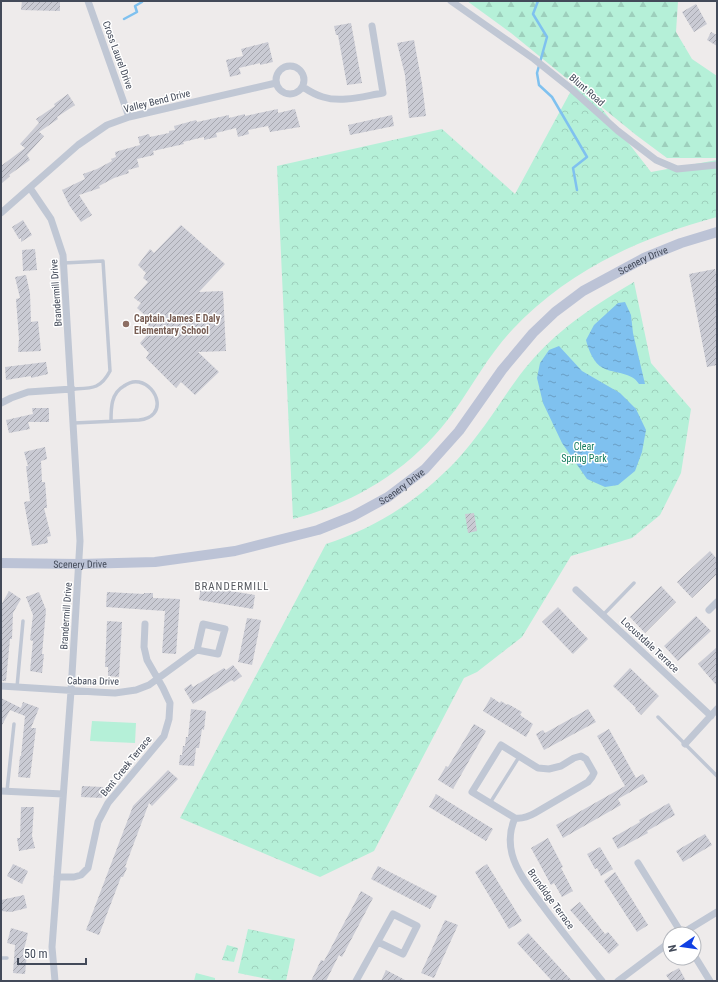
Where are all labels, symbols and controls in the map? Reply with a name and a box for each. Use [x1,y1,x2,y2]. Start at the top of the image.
street label: Cross Laurel Drive [101,19,136,91]
street label: Blunt Road [567,72,607,108]
street label: Valley Bend Drive [123,87,192,115]
street label: Scenery Drive [616,243,669,277]
street label: Brandermill Drive [48,259,64,327]
place label: Captain James E Daly Elementary School [134,313,221,336]
marker: Captain James E Daly Elementary School [121,319,131,329]
park label: Clear Spring Park [561,441,607,464]
street label: Scenery Drive [377,466,427,506]
street label: Scenery Drive [53,558,107,570]
district label: BRANDERMILL [194,580,270,593]
street label: Brandermill Drive [58,582,74,650]
street label: Locustdale Terrace [619,615,681,675]
street label: Cabana Drive [67,675,119,687]
street label: Bent Creek Terrace [98,733,154,798]
street label: Brundidge Terrace [526,867,577,931]
north arrow [662,926,702,966]
scale bar [18,940,86,966]
text: N [666,943,680,953]
text: 50 m [24,947,48,961]

